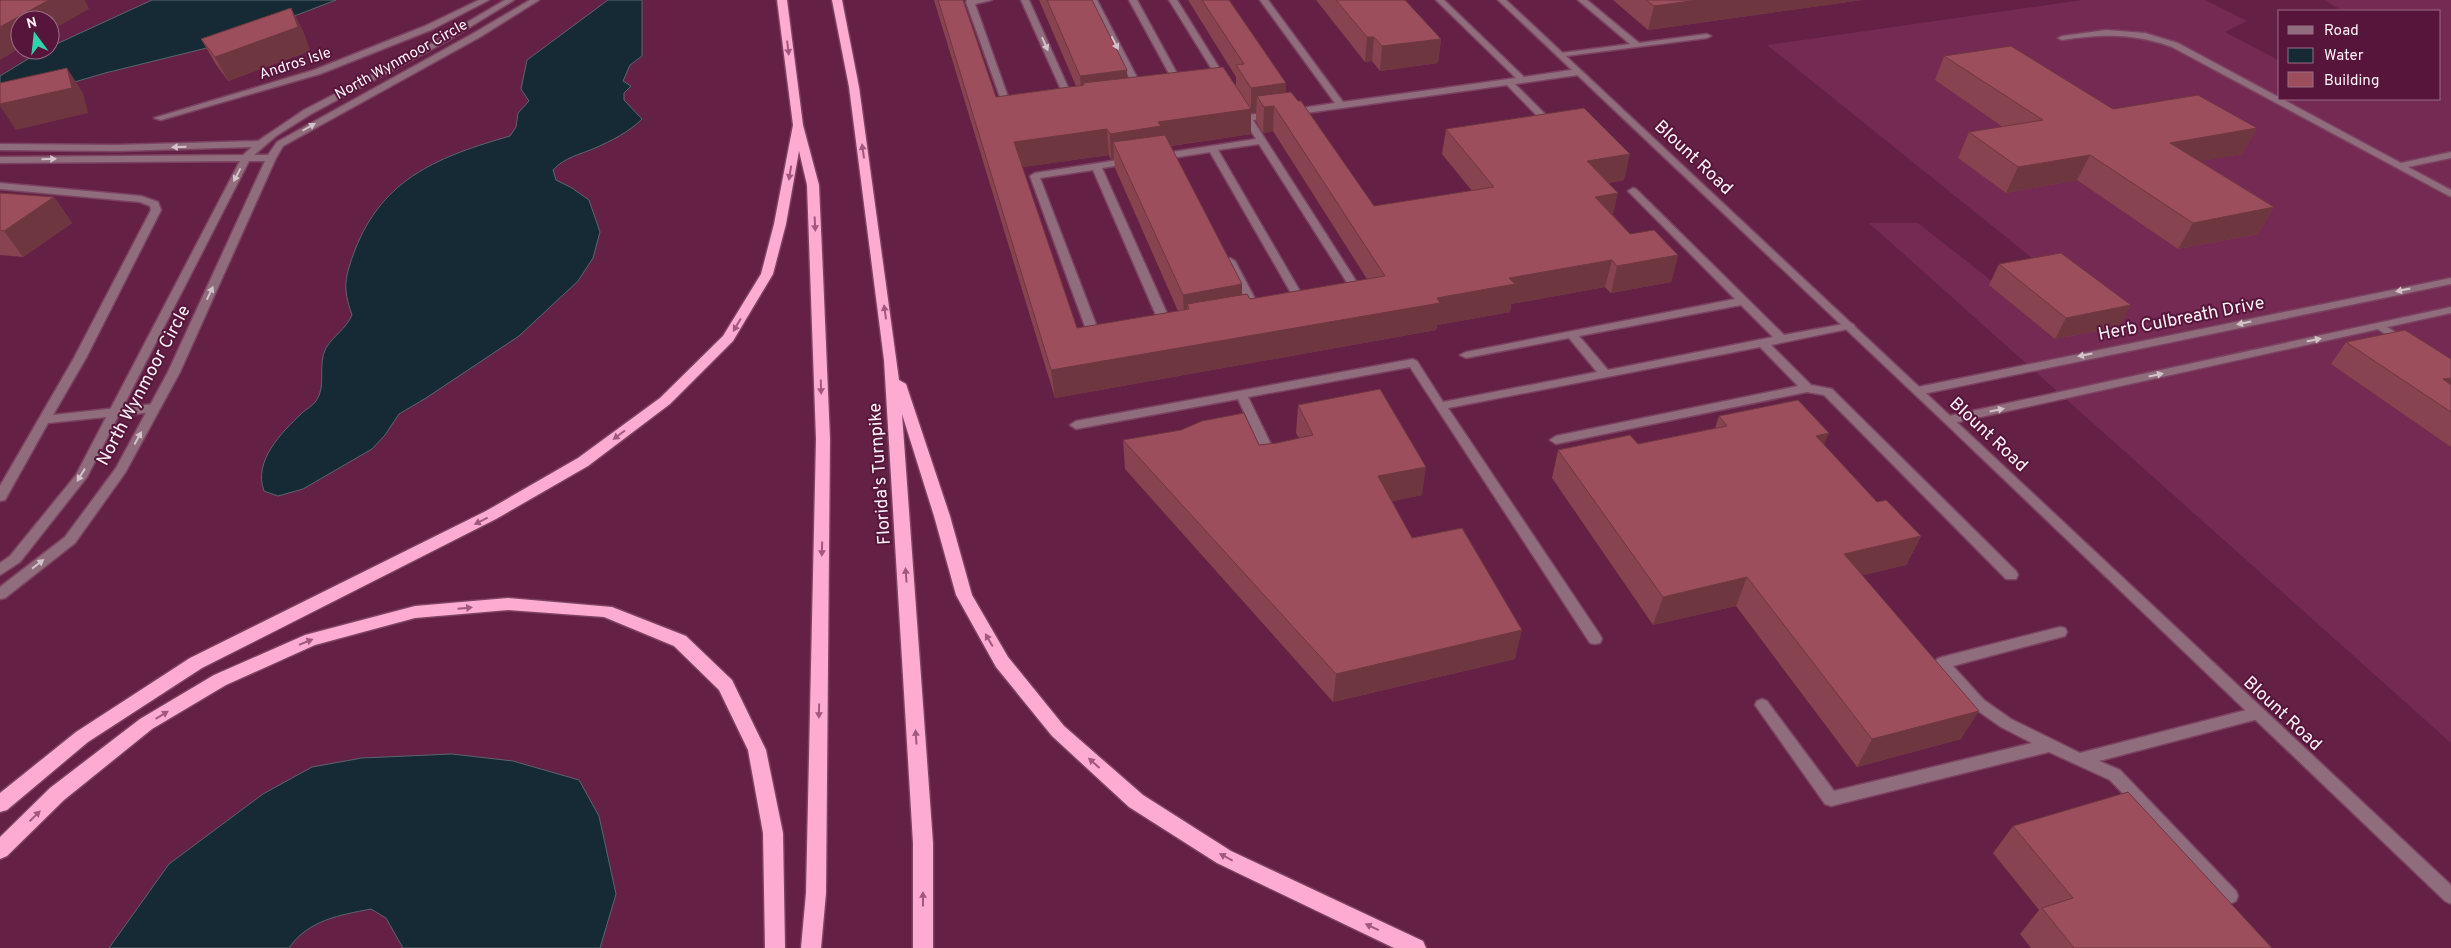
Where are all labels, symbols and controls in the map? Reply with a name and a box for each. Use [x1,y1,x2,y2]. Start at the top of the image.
north arrow [10,10,60,60]
legend [2278,10,2441,100]
text: N [25,14,39,33]
street label: North Wynmoor Circle [332,16,471,105]
text: Road [2324,22,2359,41]
one-way arrow [1111,36,1119,51]
one-way arrow [1041,37,1049,51]
one-way arrow [784,41,792,57]
street label: Andros Isle [257,44,334,85]
text: Water [2324,47,2364,66]
text: Building [2324,72,2379,91]
street label: Blount Road [1649,116,1737,200]
one-way arrow [302,123,315,132]
one-way arrow [858,142,866,158]
one-way arrow [171,143,187,151]
one-way arrow [41,155,57,163]
one-way arrow [785,165,793,181]
one-way arrow [233,168,241,183]
one-way arrow [811,216,819,232]
one-way arrow [207,286,215,300]
one-way arrow [2395,287,2411,295]
street label: Herb Culbreath Drive [2096,292,2266,347]
street label: North Wynmoor Circle [92,301,196,470]
one-way arrow [880,303,888,319]
one-way arrow [732,318,741,331]
one-way arrow [2236,319,2252,327]
one-way arrow [2307,336,2322,344]
one-way arrow [2077,351,2092,359]
one-way arrow [2148,371,2163,379]
one-way arrow [818,379,826,395]
street label: Blount Road [1944,393,2032,477]
street label: Florida's Turnpike [864,402,897,546]
one-way arrow [1989,406,2005,414]
one-way arrow [613,430,626,441]
one-way arrow [134,431,142,445]
one-way arrow [77,468,86,481]
one-way arrow [474,517,488,525]
one-way arrow [817,541,825,557]
one-way arrow [32,559,45,570]
one-way arrow [902,567,910,583]
one-way arrow [457,604,473,612]
one-way arrow [985,633,994,646]
one-way arrow [299,638,314,645]
street label: Blount Road [2238,672,2326,756]
one-way arrow [815,704,823,720]
one-way arrow [155,711,168,720]
one-way arrow [912,729,920,745]
one-way arrow [1088,757,1100,769]
one-way arrow [29,810,41,822]
one-way arrow [1218,853,1233,861]
one-way arrow [919,891,927,907]
one-way arrow [1365,923,1379,931]

